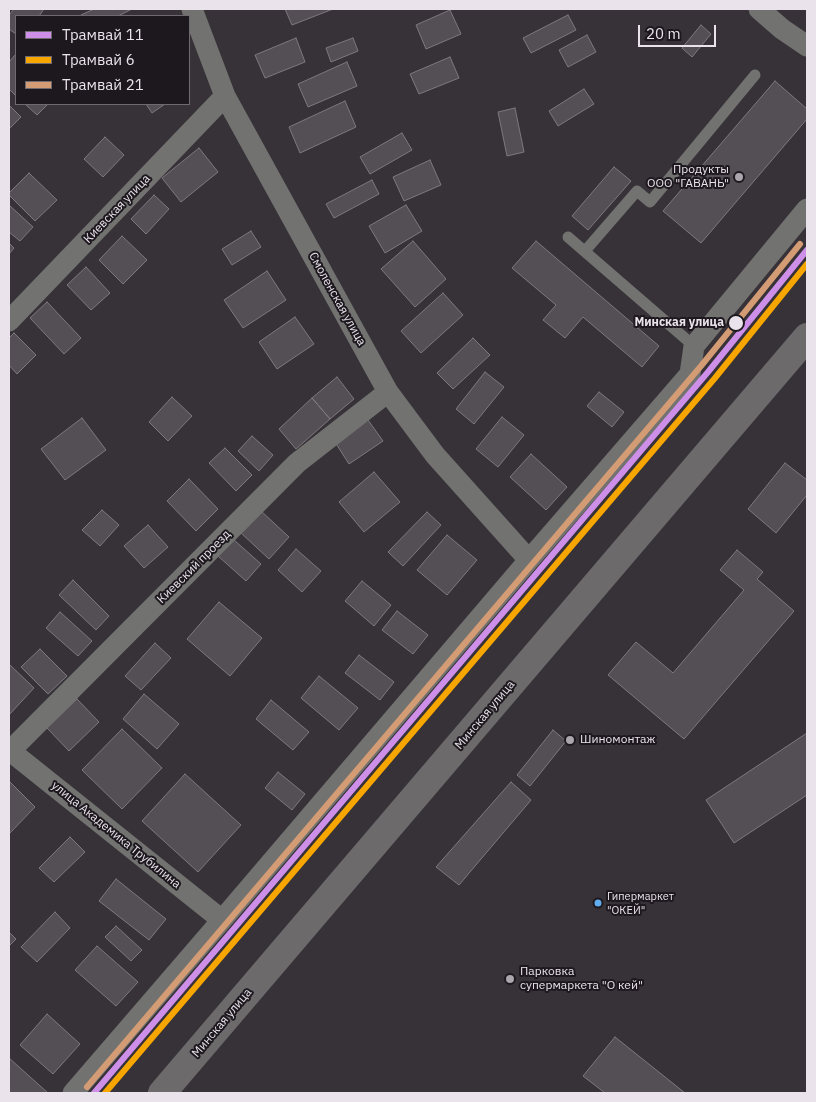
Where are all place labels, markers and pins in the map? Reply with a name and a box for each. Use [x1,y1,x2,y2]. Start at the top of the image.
place label: Продукты ООО "ГАВАНЬ" [647,163,729,191]
marker: Продукты ООО "ГАВАНЬ" [733,171,745,183]
marker: Минская улица [727,314,745,332]
place label: Минская улица [634,316,724,330]
place label: Шиномонтаж [580,733,656,747]
marker: Шиномонтаж [564,734,576,746]
place label: Гипермаркет "ОКЕЙ" [607,890,674,916]
marker: Гипермаркет "ОКЕЙ" [593,898,603,908]
place label: Парковка супермаркета "О кей" [520,965,643,993]
marker: Парковка супермаркета "О кей" [504,973,516,985]

